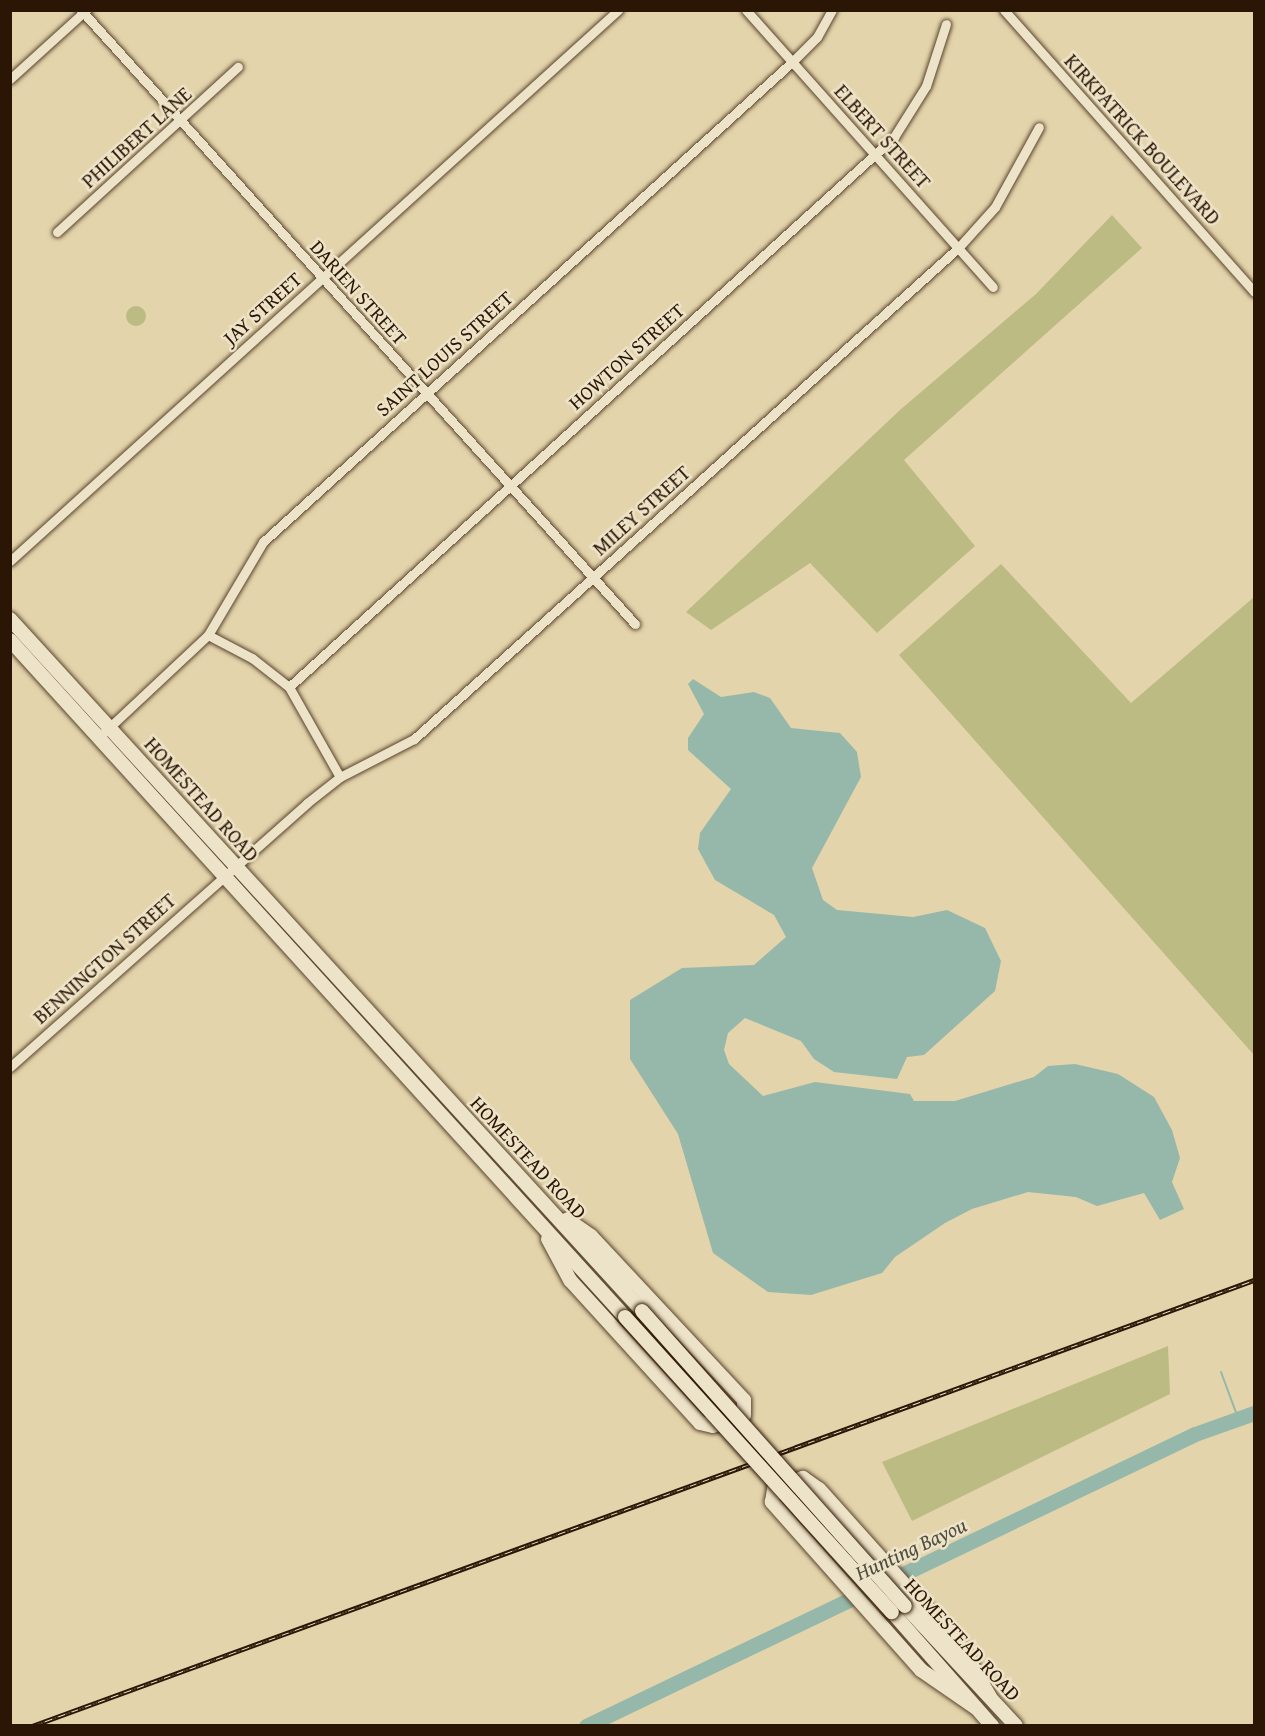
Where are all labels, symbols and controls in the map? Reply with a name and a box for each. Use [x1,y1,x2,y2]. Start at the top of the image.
street label: KIRKPATRICK BOULEVARD [1060,49,1226,229]
street label: ELBERT STREET [830,79,936,193]
street label: PHILIBERT LANE [76,81,196,193]
street label: DARIEN STREET [306,235,412,349]
street label: JAY STREET [218,267,306,349]
street label: SAINT LOUIS STREET [371,285,517,421]
street label: HOWTON STREET [563,298,689,414]
street label: MILEY STREET [587,460,695,560]
street label: HOMESTEAD ROAD [140,732,264,866]
street label: BENNINGTON STREET [28,888,180,1028]
street label: HOMESTEAD ROAD [466,1091,592,1223]
water label: Hunting Bayou [851,1512,971,1586]
street label: HOMESTEAD ROAD [900,1573,1026,1705]

